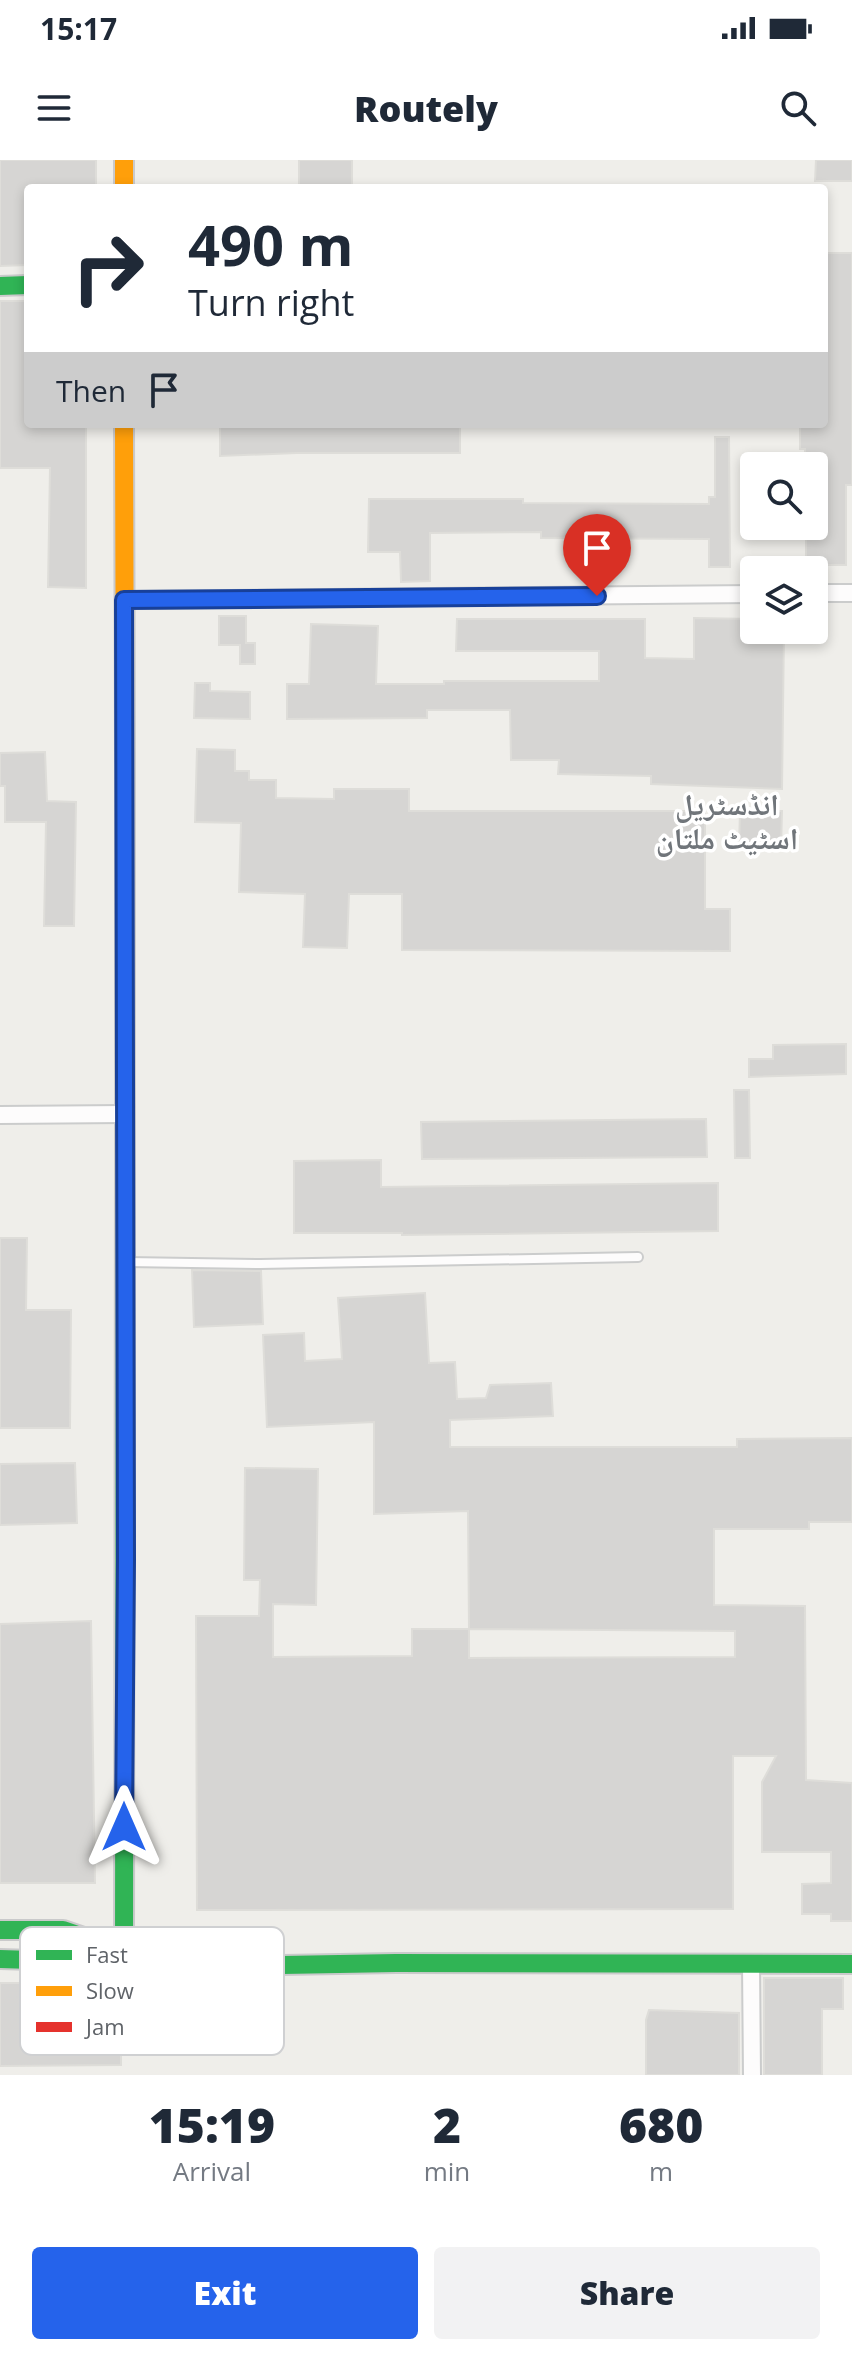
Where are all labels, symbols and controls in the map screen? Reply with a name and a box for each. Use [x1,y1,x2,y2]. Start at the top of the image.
text: 15:17 [40,8,117,49]
text: Routely [354,84,498,133]
icon: menu [32,86,76,130]
icon: search [776,86,820,130]
text: 490 m [188,206,354,282]
icon: right [56,216,160,320]
text: Turn right [188,278,354,327]
icon: arrive [142,368,186,412]
text: Then [56,370,126,411]
map controls [740,452,828,644]
button: search [740,452,828,540]
pin [563,514,631,596]
icon: arrive [575,526,619,570]
button: layers [740,556,828,644]
district label: انڈسٹریل اسٹیٹ ملتان [656,783,798,858]
position arrow [82,1785,166,1869]
legend [20,1927,284,2055]
text: Fast [86,1939,128,1969]
text: Slow [86,1975,134,2005]
text: Jam [84,2011,125,2041]
text: 15:19 [149,2092,275,2157]
text: 2 [433,2092,461,2157]
text: 680 [619,2092,703,2157]
text: Arrival [173,2153,251,2189]
text: min [424,2153,470,2189]
text: m [649,2153,673,2189]
button: Exit [32,2247,418,2339]
button: Share [434,2247,820,2339]

